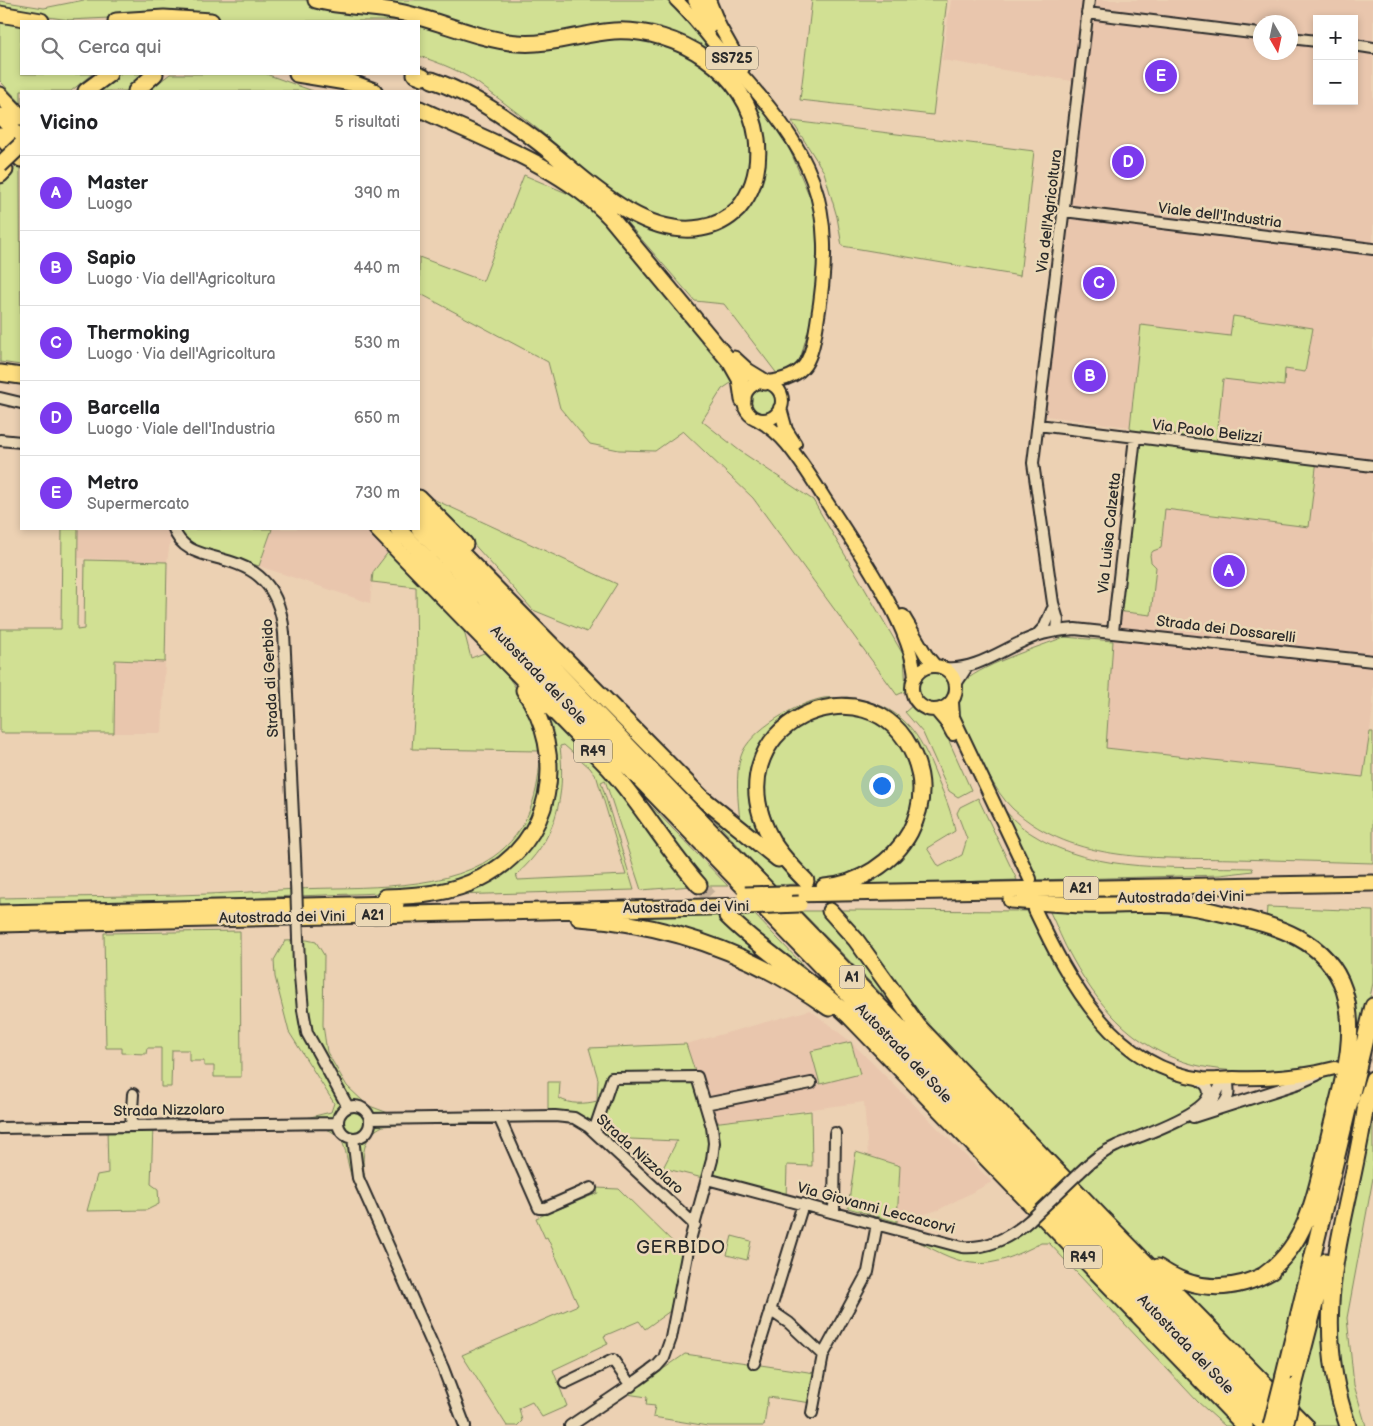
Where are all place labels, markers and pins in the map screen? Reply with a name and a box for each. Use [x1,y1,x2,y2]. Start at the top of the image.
pin: E [1145,57,1177,95]
pin: D [1112,143,1144,181]
pin: C [1083,264,1115,302]
pin: B [1074,357,1106,395]
pin: A [1213,552,1245,590]

